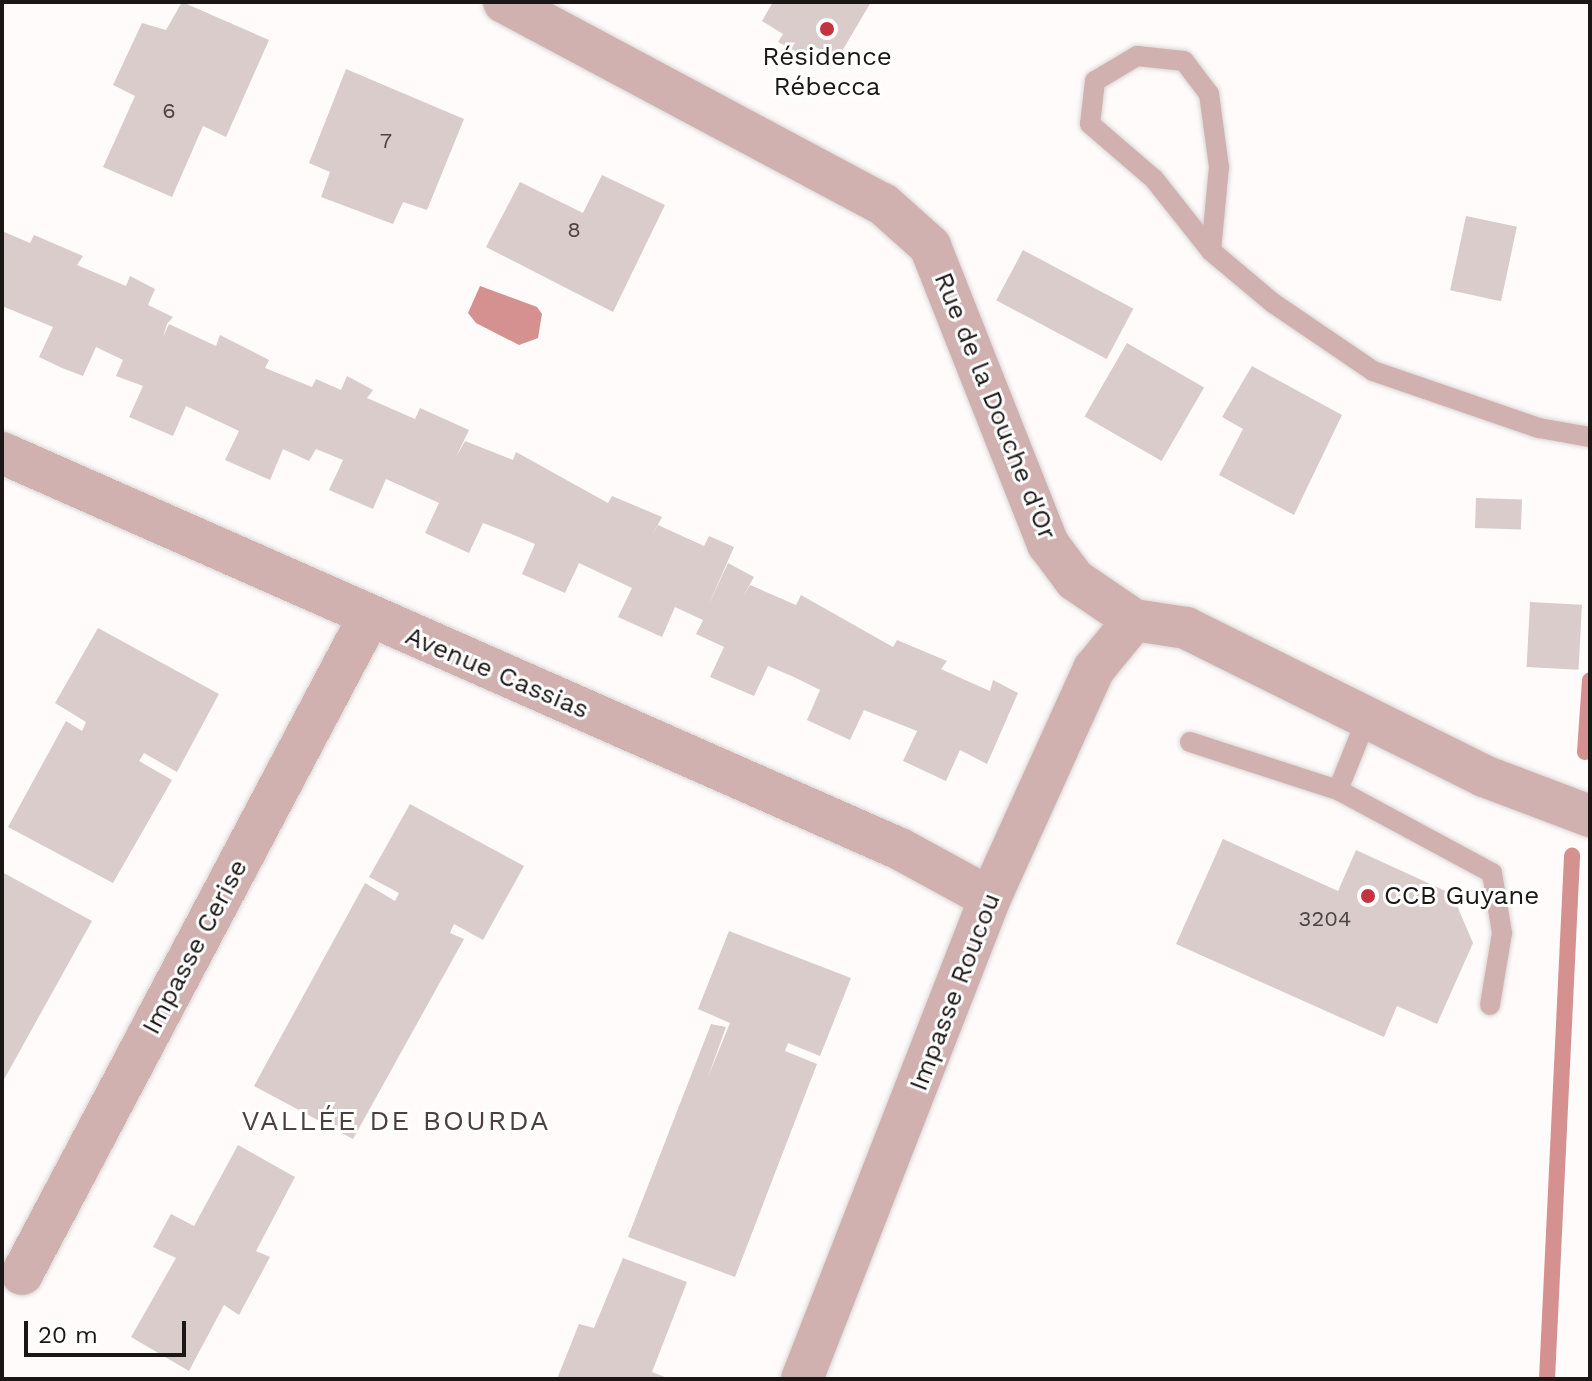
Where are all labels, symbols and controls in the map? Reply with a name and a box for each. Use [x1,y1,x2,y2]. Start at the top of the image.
marker: Résidence Rébecca [818,20,836,38]
place label: Résidence Rébecca [762,41,892,102]
house number: 6 [162,98,176,124]
house number: 7 [380,128,392,154]
house number: 8 [567,217,581,243]
street label: Rue de la Douche d'Or [927,268,1063,544]
street label: Avenue Cassias [401,620,593,726]
street label: Impasse Cerise [136,854,254,1040]
place label: CCB Guyane [1384,880,1539,912]
marker: CCB Guyane [1359,887,1377,905]
street label: Impasse Roucou [903,889,1007,1095]
house number: 3204 [1299,906,1351,932]
district label: VALLÉE DE BOURDA [241,1104,551,1138]
scale bar [28,1305,190,1355]
text: 20 m [38,1321,98,1349]

